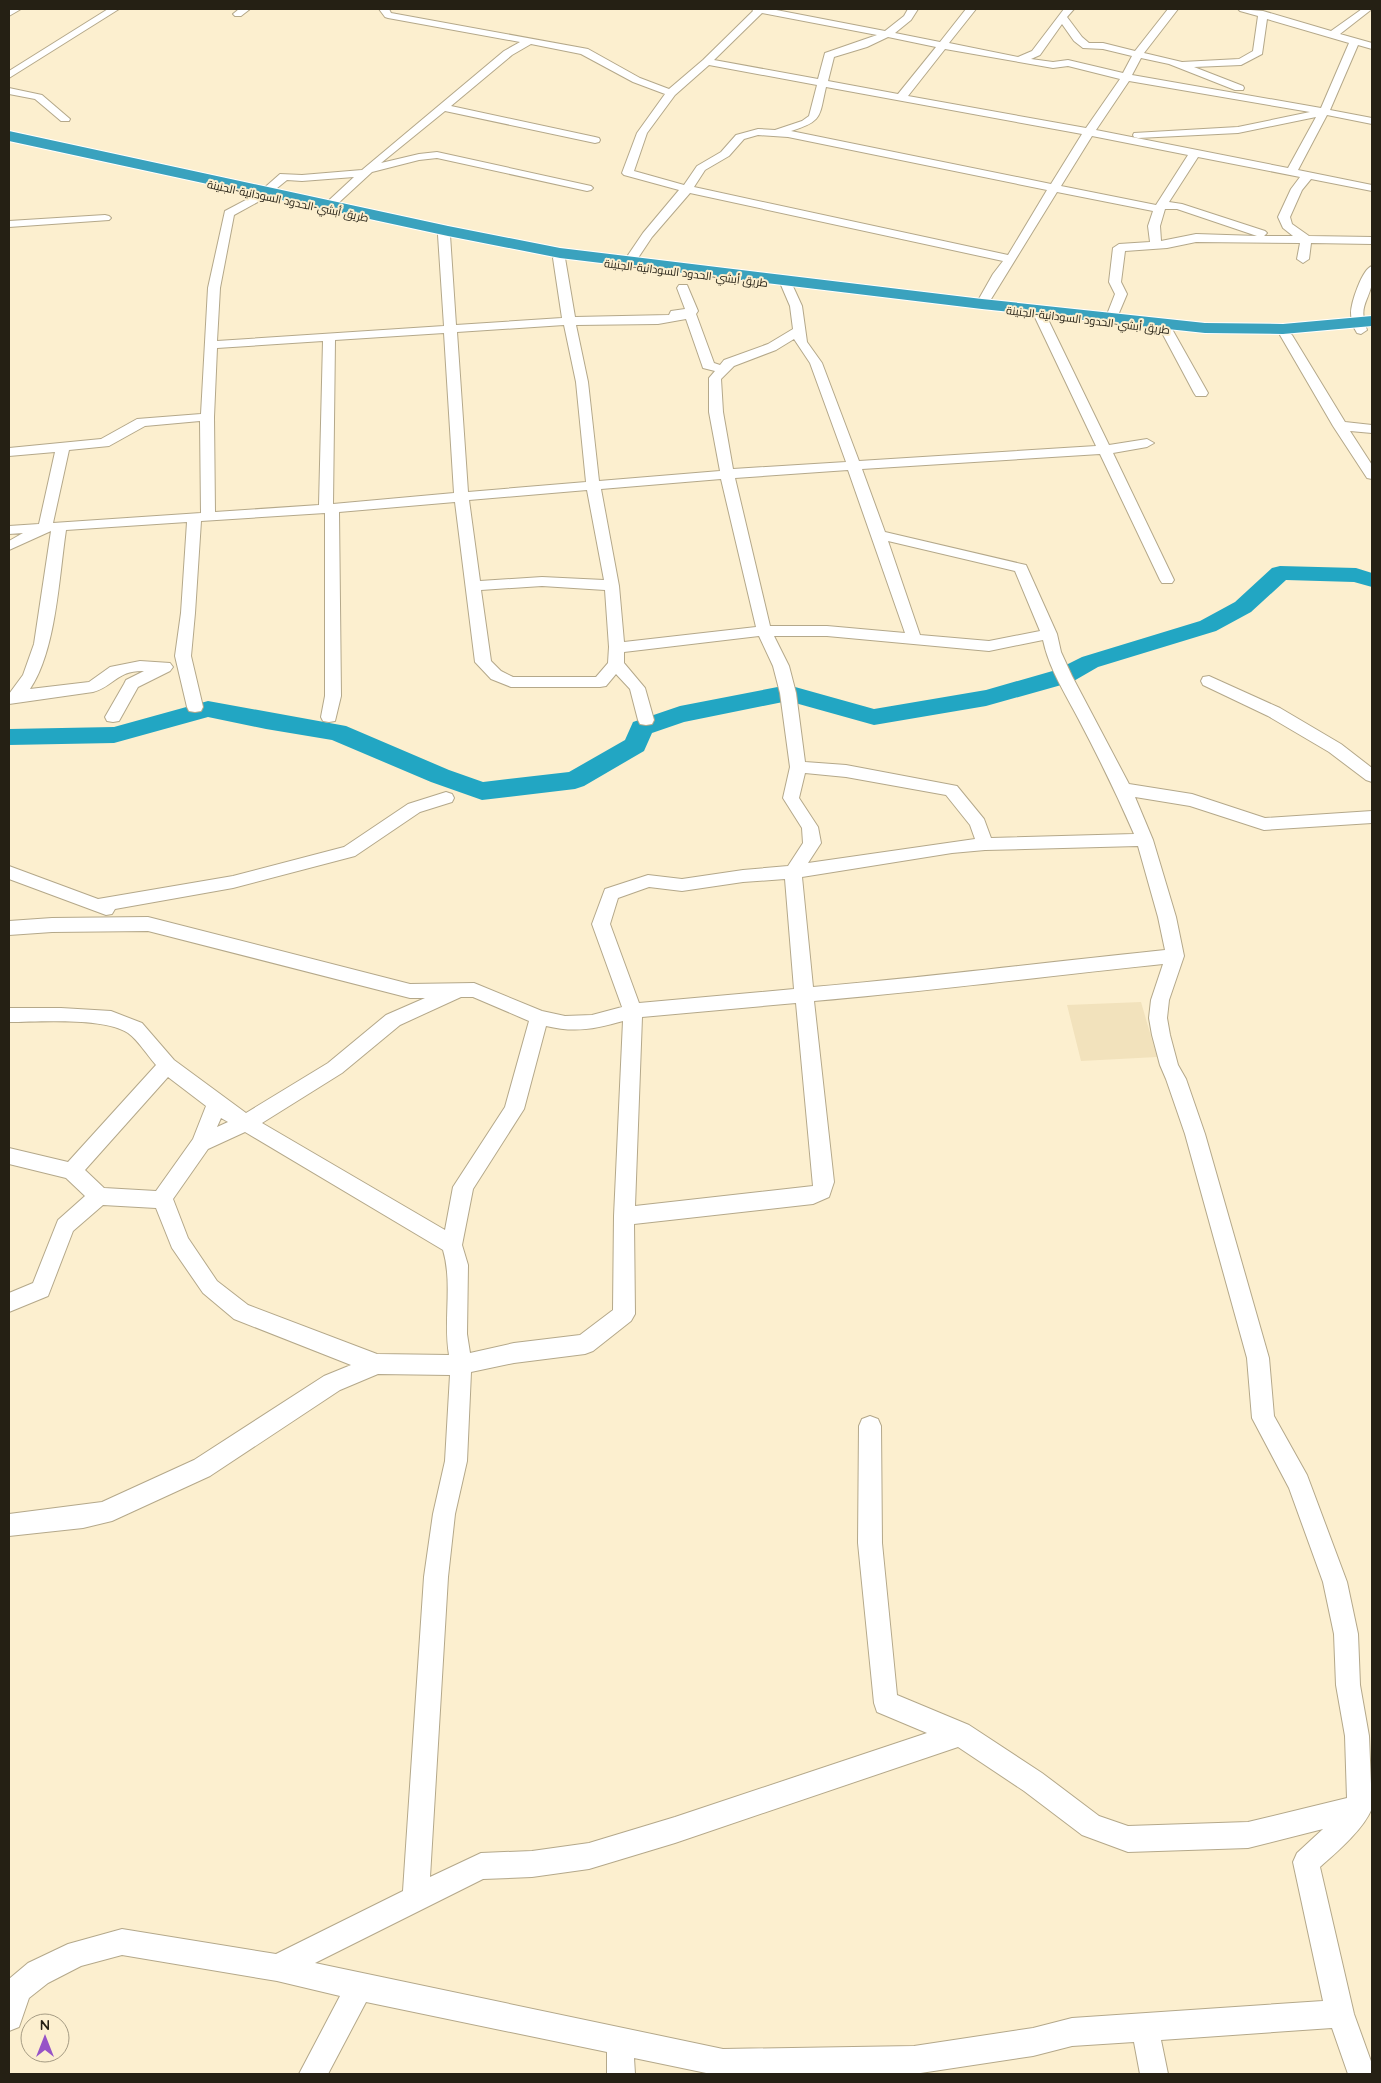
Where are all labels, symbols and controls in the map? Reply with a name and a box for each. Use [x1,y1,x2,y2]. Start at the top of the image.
street label: طريق أبشي-الحدود السودانية-الجنينة [206,177,370,226]
street label: طريق أبشي-الحدود السودانية-الجنينة [603,256,769,291]
street label: طريق أبشي-الحدود السودانية-الجنينة [1005,303,1171,338]
north arrow [20,2013,70,2063]
text: N [40,2016,50,2034]

